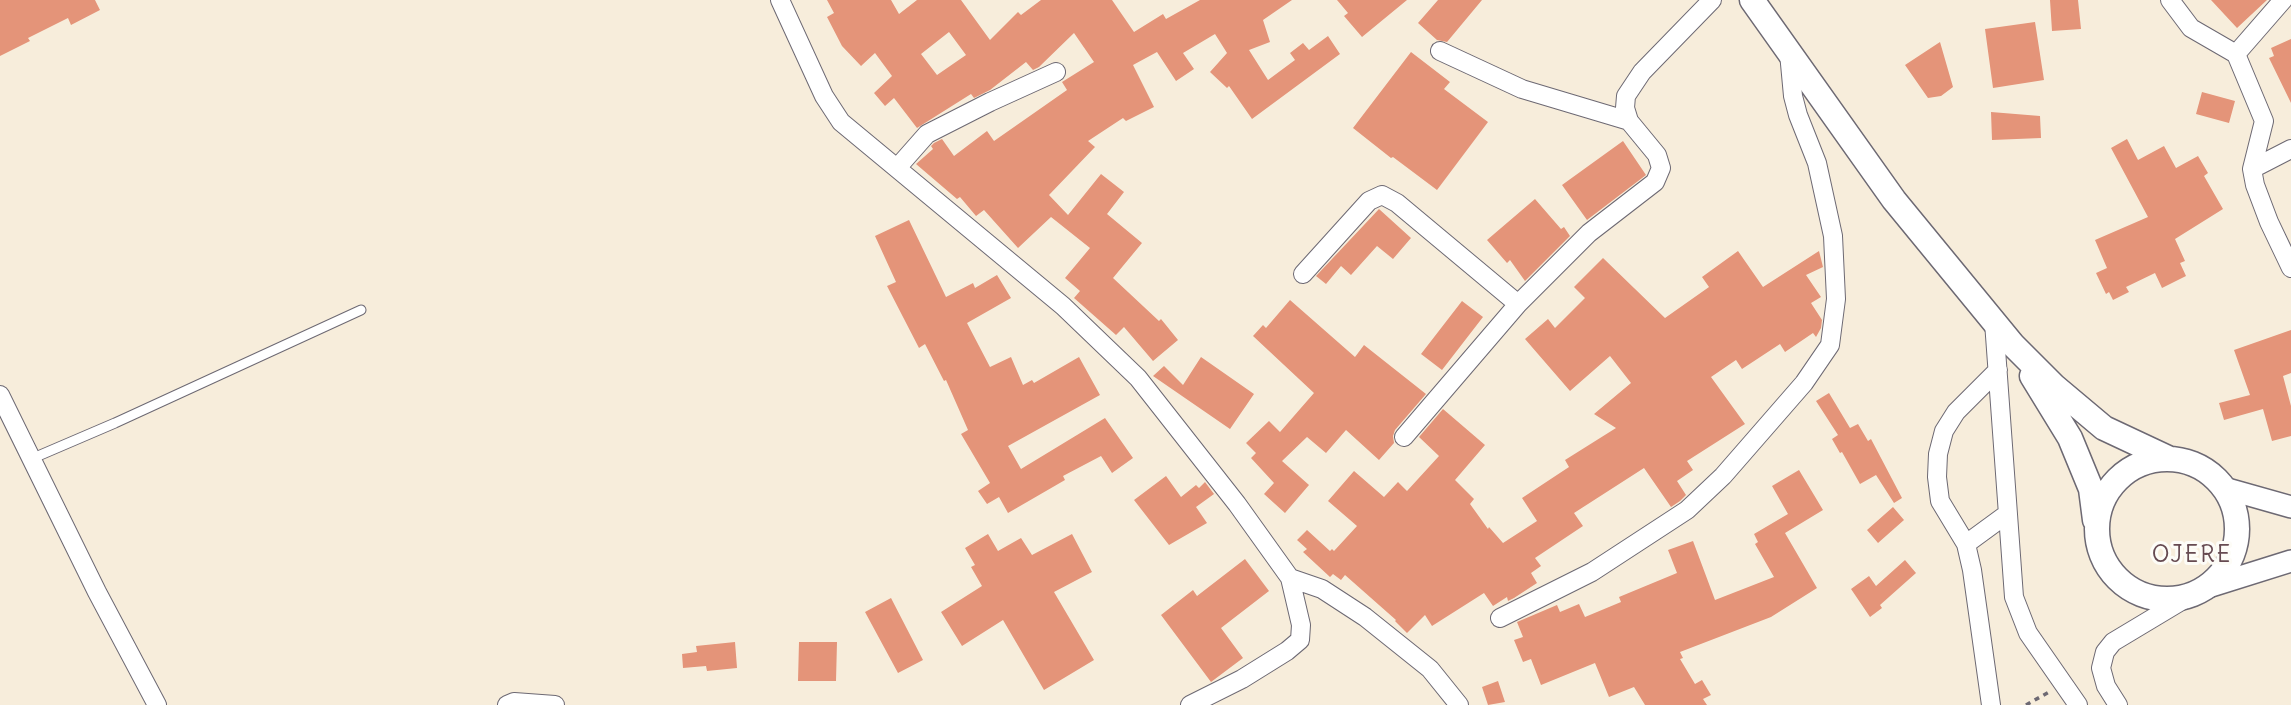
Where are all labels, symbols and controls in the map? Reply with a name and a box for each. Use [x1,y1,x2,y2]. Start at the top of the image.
district label: OJERE [2152,541,2232,569]

